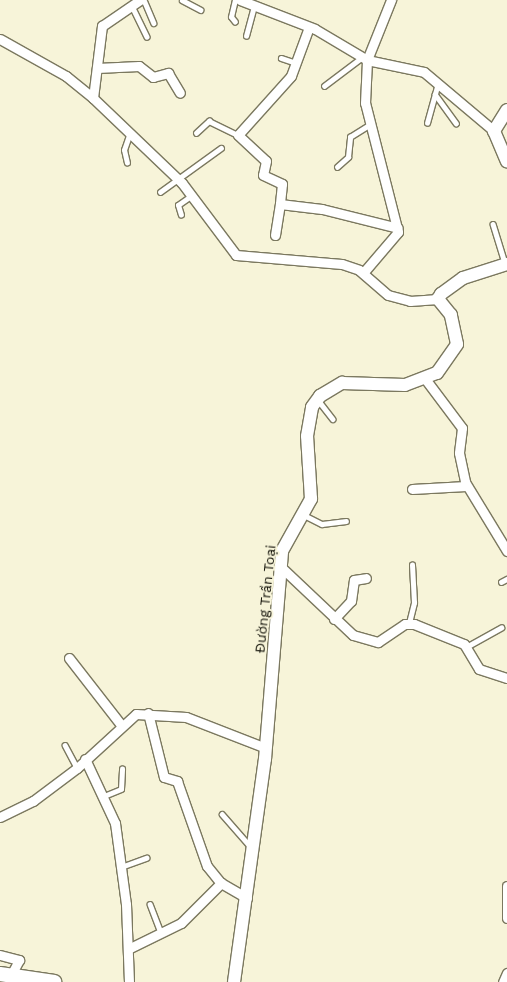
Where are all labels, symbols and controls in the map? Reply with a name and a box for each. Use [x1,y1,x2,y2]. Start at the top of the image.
street label: Đường Trần Toại [251,544,279,654]

